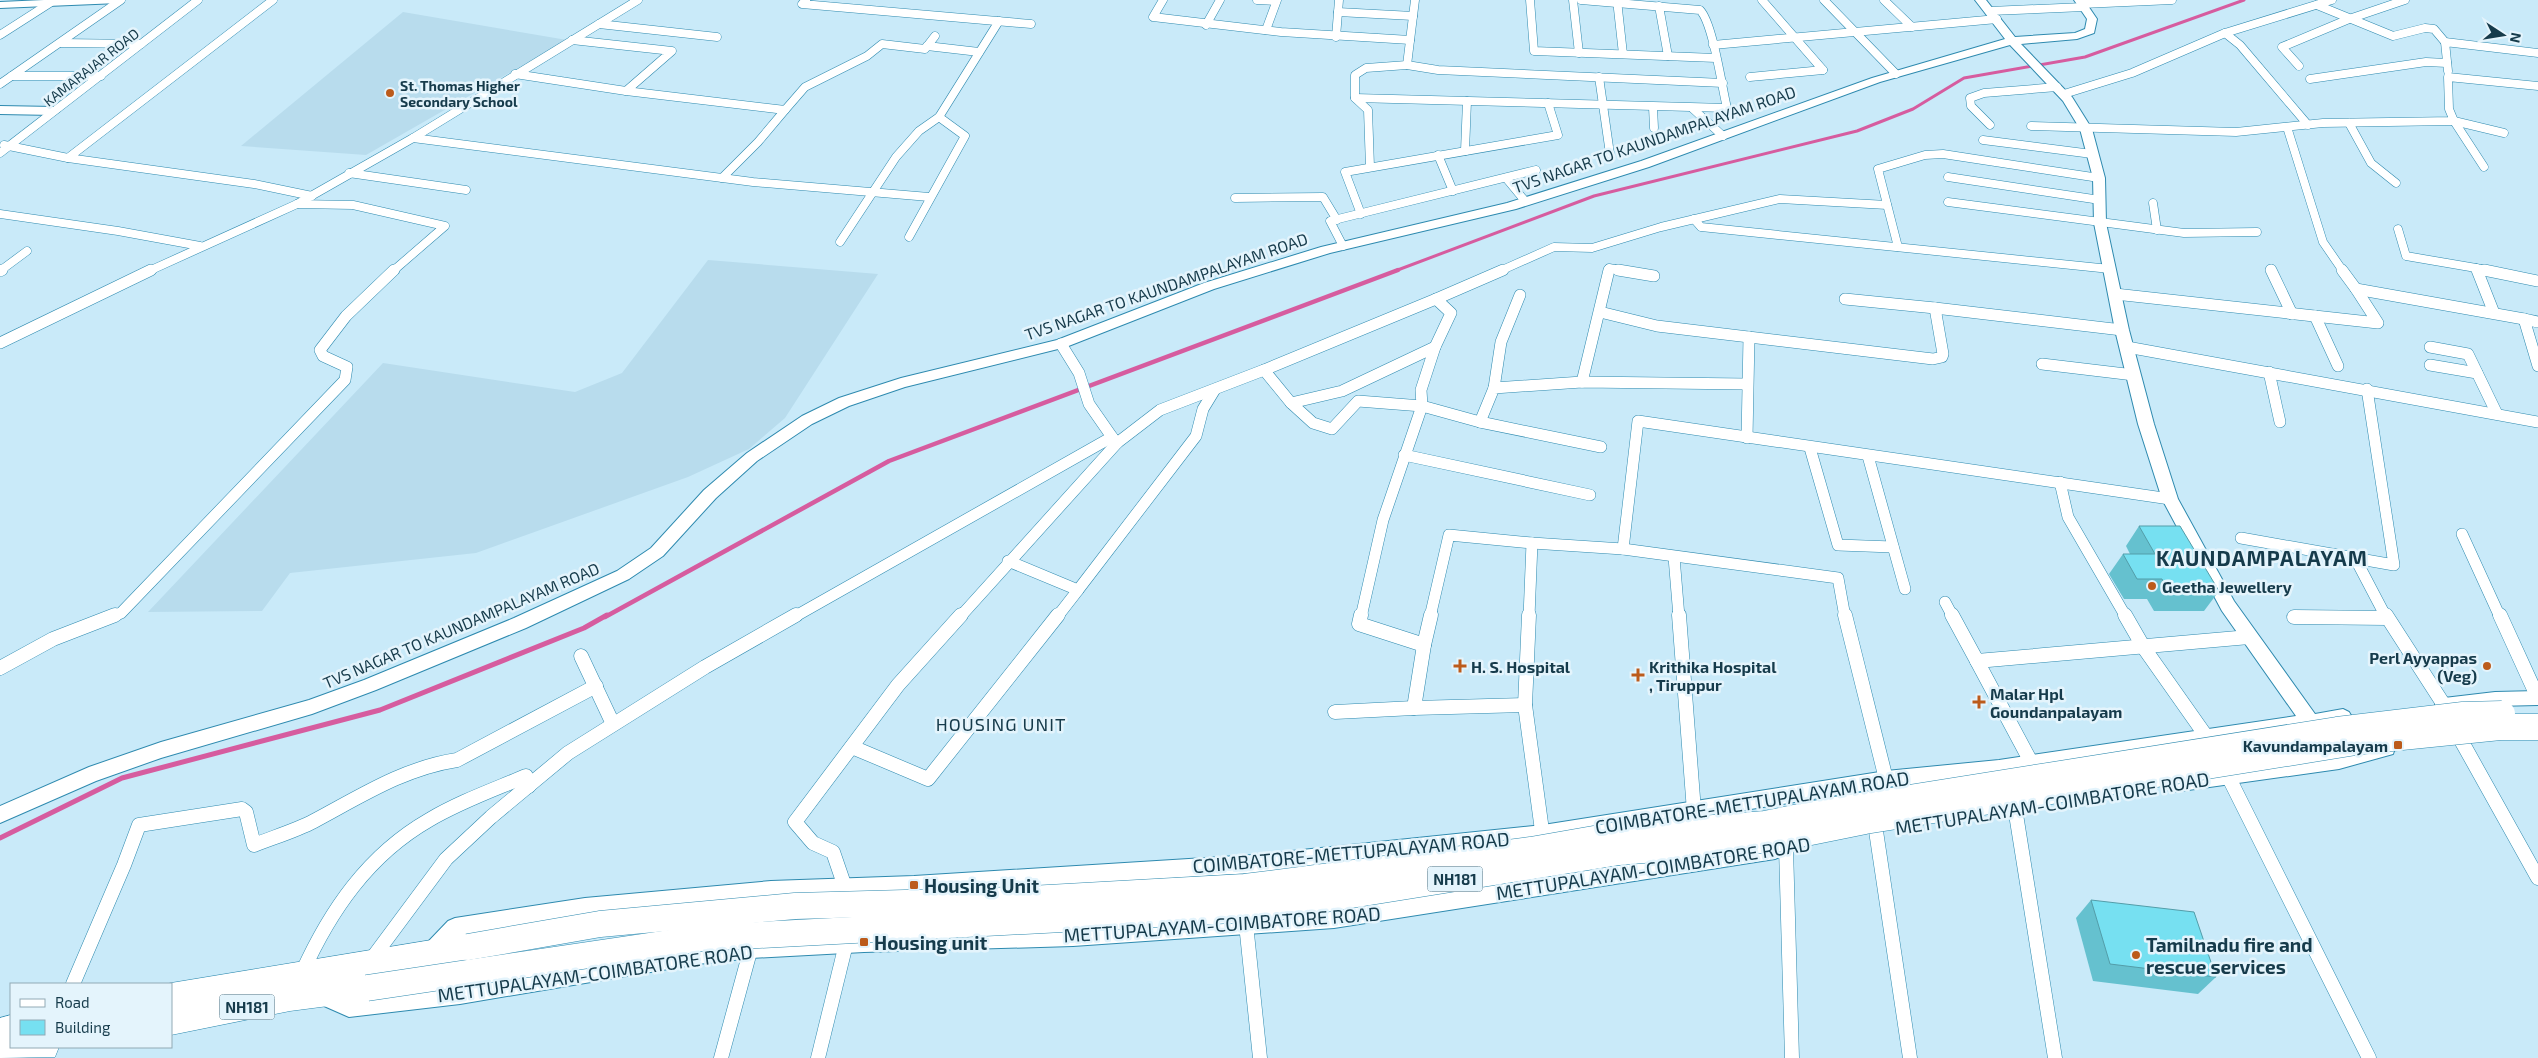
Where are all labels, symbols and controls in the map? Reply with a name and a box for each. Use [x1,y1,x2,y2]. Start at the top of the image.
north arrow [2478,10,2528,60]
street label: KAMARAJAR ROAD [40,24,142,110]
text: N [2507,31,2526,45]
place label: St. Thomas Higher Secondary School [400,77,520,110]
street label: TVS NAGAR TO KAUNDAMPALAYAM ROAD [1510,82,1798,196]
marker: St. Thomas Higher Secondary School [384,87,396,99]
street label: TVS NAGAR TO KAUNDAMPALAYAM ROAD [1022,229,1310,343]
district label: KAUNDAMPALAYAM [2156,545,2368,570]
street label: TVS NAGAR TO KAUNDAMPALAYAM ROAD [320,558,602,692]
place label: Geetha Jewellery [2162,577,2292,597]
marker: Geetha Jewellery [2146,580,2158,592]
place label: Perl Ayyappas (Veg) [2369,648,2477,685]
place label: H. S. Hospital [1471,657,1571,676]
place label: Krithika Hospital , Tiruppur [1649,657,1777,694]
marker: H. S. Hospital [1453,659,1467,673]
marker: Perl Ayyappas (Veg) [2481,660,2493,672]
marker: Krithika Hospital , Tiruppur [1631,668,1645,682]
place label: Malar Hpl Goundanpalayam [1990,684,2122,722]
marker: Malar Hpl Goundanpalayam [1972,695,1986,709]
district label: HOUSING UNIT [936,713,1066,735]
place label: Kavundampalayam [2243,736,2388,756]
marker: Kavundampalayam [2392,739,2404,751]
street label: COIMBATORE-METTUPALAYAM ROAD [1593,766,1911,838]
street label: METTUPALAYAM-COIMBATORE ROAD [1893,767,2211,839]
street label: COIMBATORE-METTUPALAYAM ROAD [1192,827,1510,877]
street label: METTUPALAYAM-COIMBATORE ROAD [1494,832,1812,904]
road number: NH181 [1428,866,1482,892]
place label: Housing Unit [924,874,1039,897]
marker: Housing Unit [908,879,920,891]
street label: METTUPALAYAM-COIMBATORE ROAD [1063,901,1381,947]
place label: Housing unit [874,931,987,954]
place label: Tamilnadu fire and rescue services [2146,933,2313,978]
marker: Housing unit [858,936,870,948]
street label: METTUPALAYAM-COIMBATORE ROAD [436,939,754,1007]
marker: Tamilnadu fire and rescue services [2130,949,2142,961]
legend [10,983,172,1048]
text: Road [55,993,90,1011]
road number: NH181 [220,994,274,1020]
text: Building [55,1018,111,1036]

